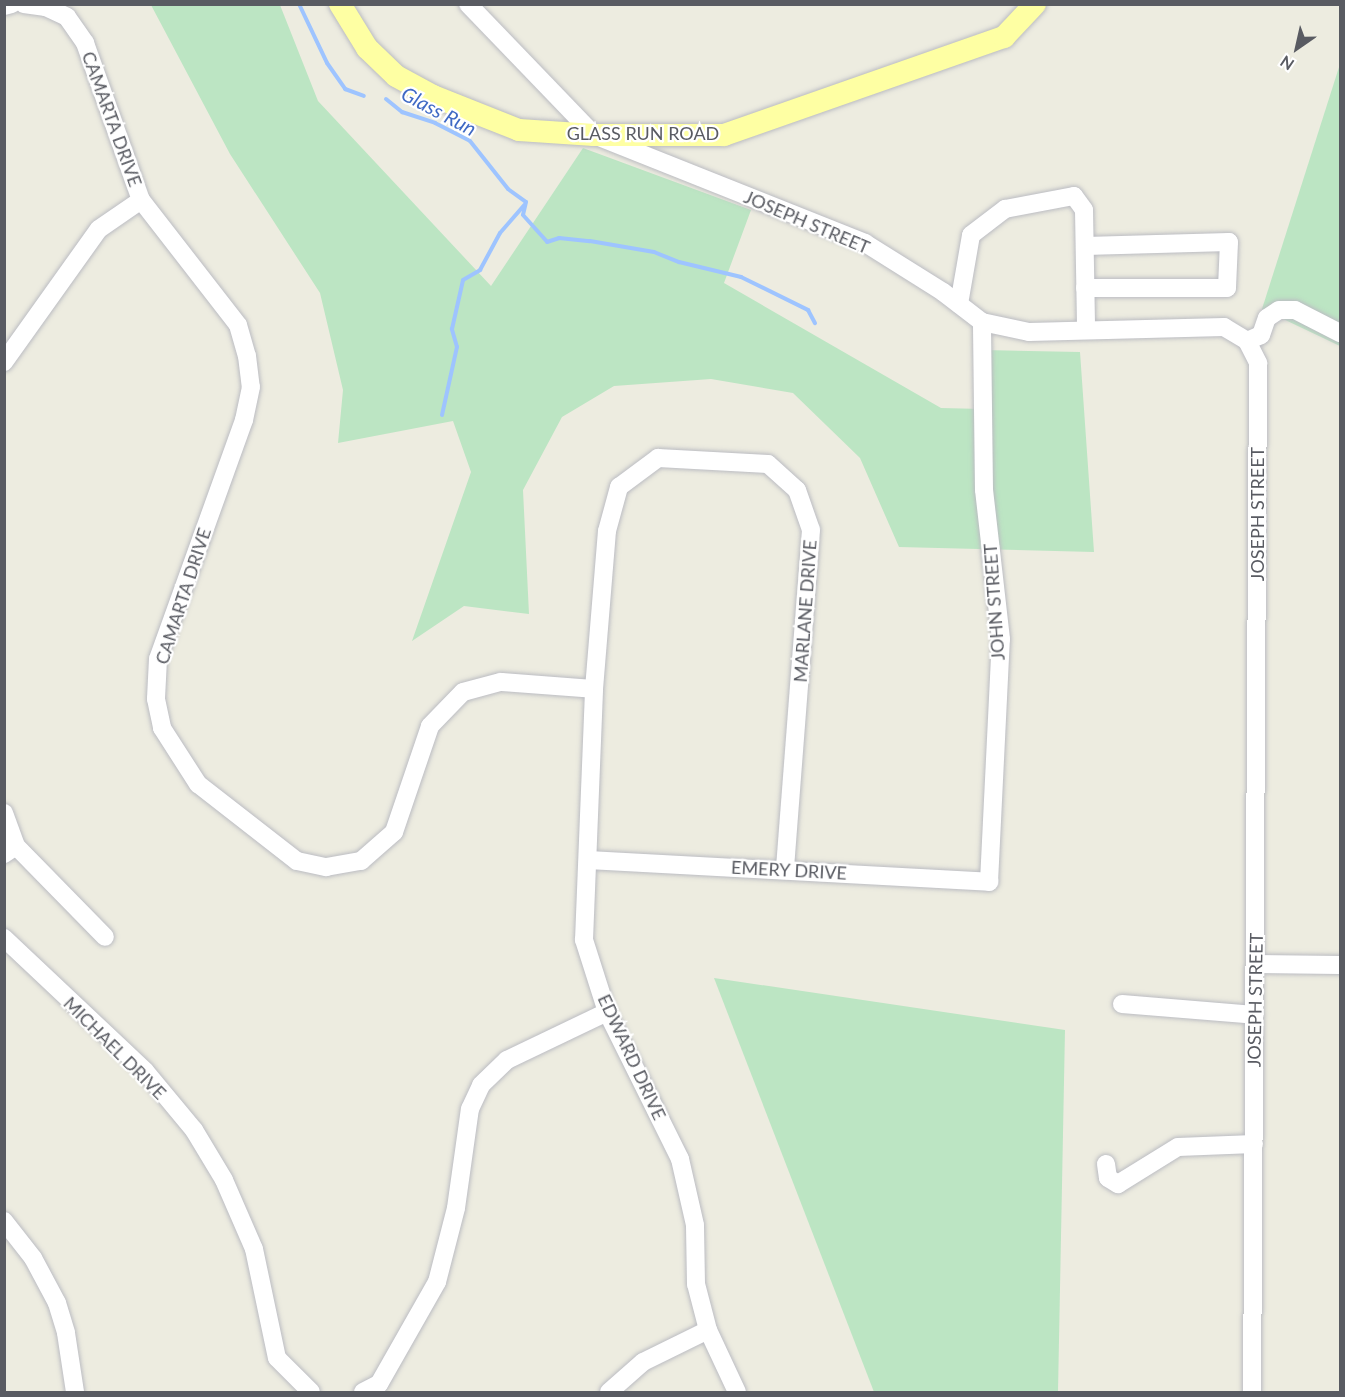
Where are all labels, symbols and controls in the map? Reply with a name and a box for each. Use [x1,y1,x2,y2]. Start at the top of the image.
north arrow [1267,18,1327,78]
street label: CAMARTA DRIVE [77,48,147,190]
text: N [1276,52,1297,75]
water label: Glass Run [397,81,481,141]
street label: GLASS RUN ROAD [567,122,719,144]
street label: JOSEPH STREET [741,186,873,258]
street label: JOSEPH STREET [1246,447,1268,581]
street label: CAMARTA DRIVE [151,525,215,667]
street label: MARLANE DRIVE [789,539,821,683]
street label: JOHN STREET [979,543,1009,661]
street label: EMERY DRIVE [730,856,848,884]
street label: JOSEPH STREET [1243,933,1267,1067]
street label: EDWARD DRIVE [593,991,671,1123]
street label: MICHAEL DRIVE [59,992,171,1104]

